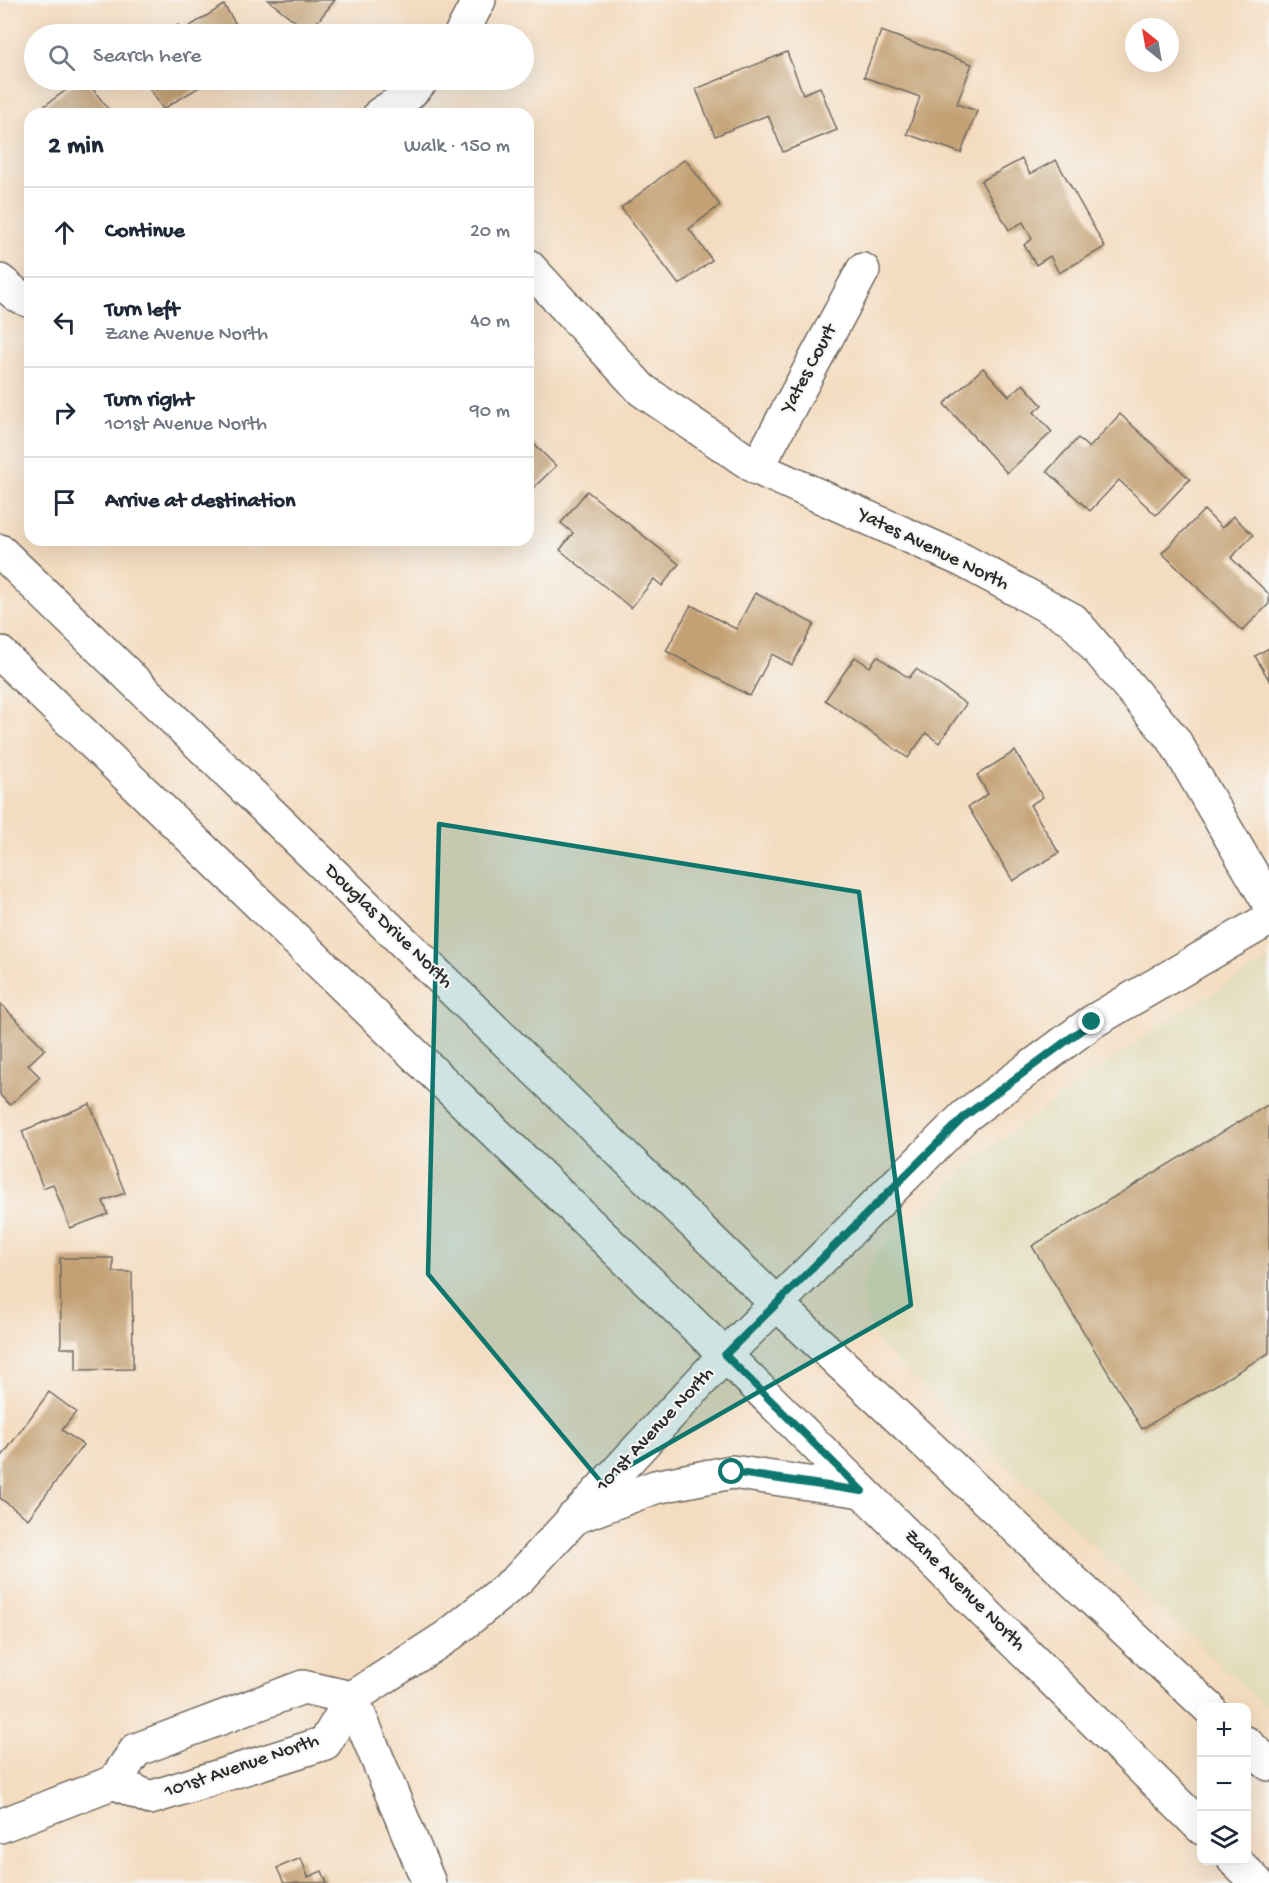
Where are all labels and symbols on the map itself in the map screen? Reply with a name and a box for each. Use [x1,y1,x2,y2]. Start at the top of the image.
north arrow [1125,18,1179,72]
street label: Yates Court [776,319,844,419]
street label: Yates Avenue North [852,503,1013,597]
street label: Douglas Drive North [318,858,457,994]
route end [1078,1008,1104,1034]
street label: 101st Avenue North [592,1363,720,1498]
route start [718,1458,744,1484]
street label: Zane Avenue North [898,1525,1030,1657]
street label: 101st Avenue North [161,1730,323,1805]

